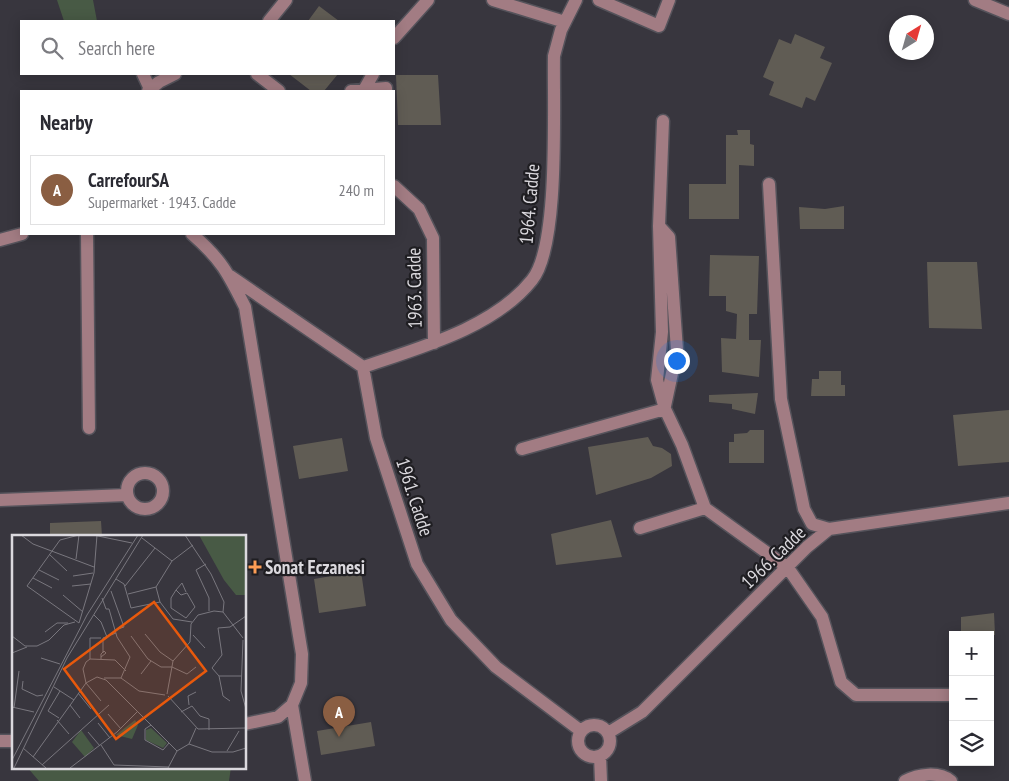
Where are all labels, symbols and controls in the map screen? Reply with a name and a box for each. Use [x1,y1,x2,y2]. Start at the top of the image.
north arrow [889,15,934,60]
search box [20,20,395,75]
icon: search [38,34,66,62]
text: Search here [78,36,155,60]
text: Nearby [40,109,93,136]
street label: 1964. Cadde [514,163,544,245]
text: CarrefourSA [88,168,169,192]
text: A [53,180,61,200]
text: 240 m [339,180,374,200]
text: Supermarket · 1943. Cadde [88,192,236,212]
street label: 1963. Cadde [401,247,427,329]
your location [664,348,690,374]
street label: 1961. Cadde [391,455,439,539]
street label: 1966. Cadde [736,520,810,594]
inset map [12,535,246,768]
place label: Sonat Eczanesi [265,555,365,579]
marker: Sonat Eczanesi [249,561,261,573]
map controls [949,631,994,766]
button: + [949,631,994,676]
button: − [949,676,994,721]
pin: A [323,696,355,737]
button: layers [949,721,994,766]

